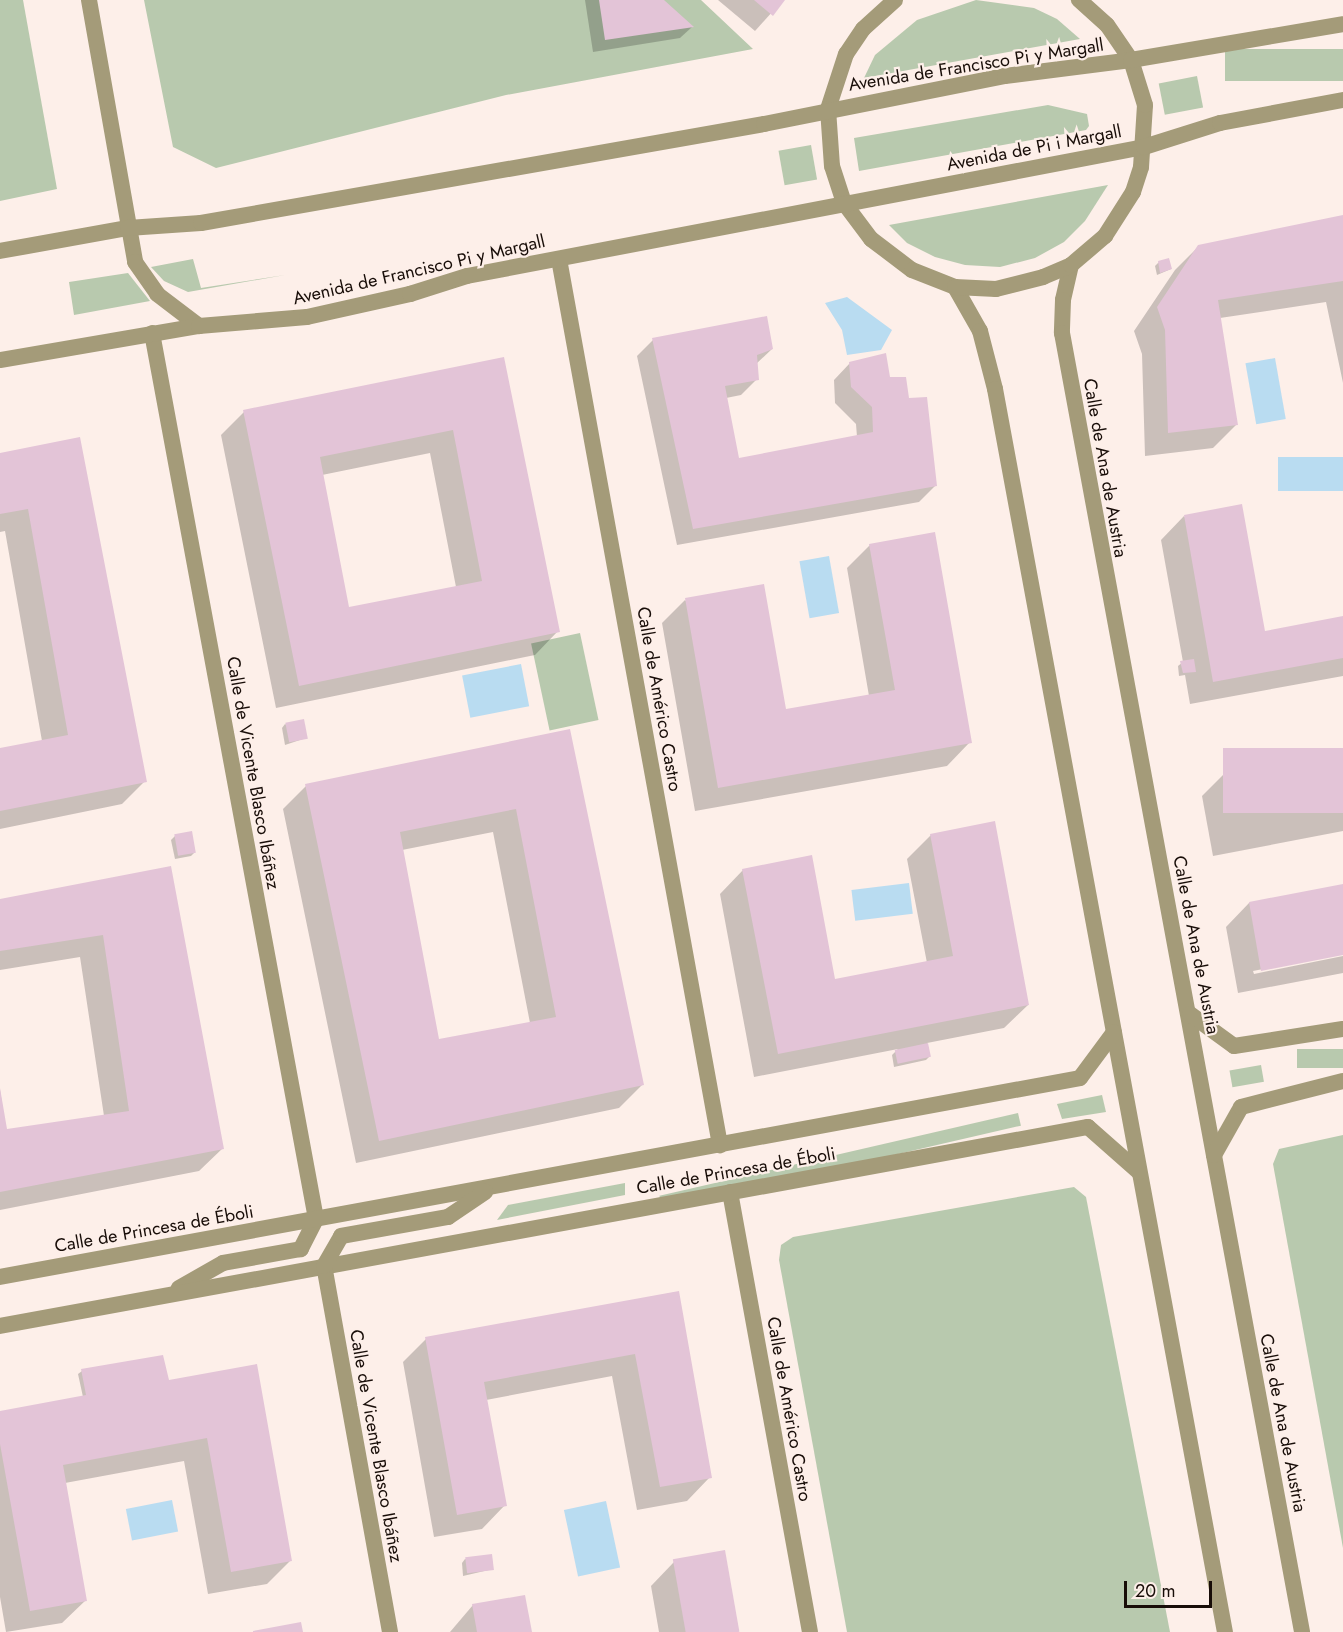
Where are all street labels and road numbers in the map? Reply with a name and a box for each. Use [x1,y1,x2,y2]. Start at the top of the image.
street label: Avenida de Francisco Pi y Margall [847,34,1105,96]
street label: Avenida de Pi i Margall [945,120,1123,176]
street label: Avenida de Francisco Pi y Margall [291,230,547,310]
street label: Calle de Ana de Austria [1079,377,1131,559]
street label: Calle de Américo Castro [632,605,686,793]
street label: Calle de Vicente Blasco Ibáñez [222,655,284,891]
street label: Calle de Ana de Austria [1168,854,1224,1036]
street label: Calle de Princesa de Éboli [635,1143,837,1199]
street label: Calle de Princesa de Éboli [53,1201,255,1257]
street label: Calle de Américo Castro [762,1315,816,1503]
street label: Calle de Vicente Blasco Ibáñez [345,1328,407,1564]
street label: Calle de Ana de Austria [1255,1332,1311,1514]

